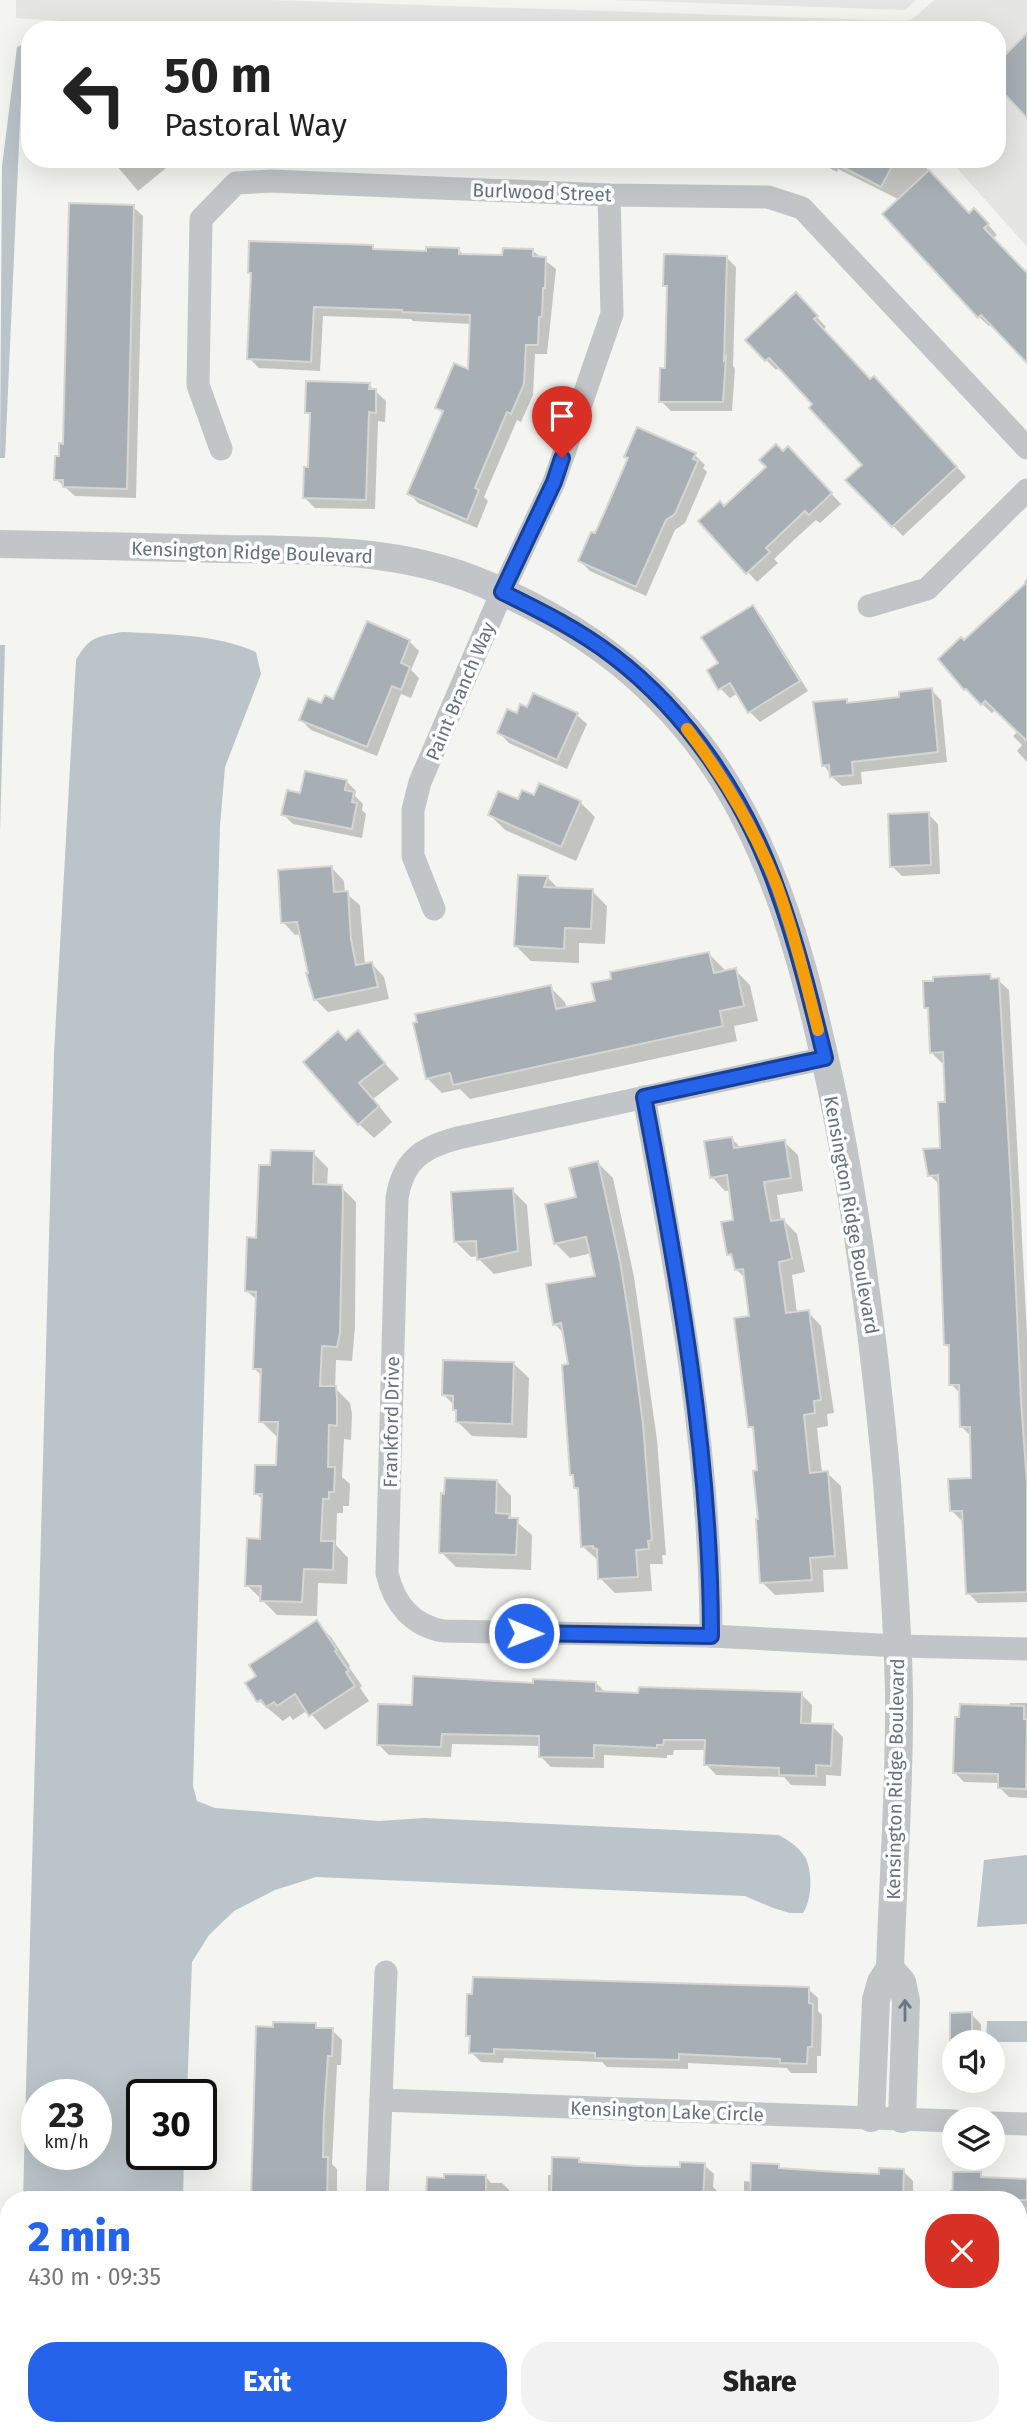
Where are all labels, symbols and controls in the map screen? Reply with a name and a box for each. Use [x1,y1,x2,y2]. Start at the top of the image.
text: 50 m [164,46,272,105]
icon: left [49,49,140,140]
text: Pastoral Way [164,106,347,144]
street label: Burlwood Street [472,179,612,206]
pin [532,386,592,458]
icon: arrive [543,397,581,435]
street label: Kensington Ridge Boulevard [131,537,373,568]
street label: Paint Branch Way [421,618,500,764]
street label: Kensington Ridge Boulevard [819,1094,884,1336]
street label: Frankford Drive [379,1356,404,1488]
position arrow [487,1596,561,1670]
street label: Kensington Ridge Boulevard [882,1658,909,1900]
one-way arrow [898,1999,912,2022]
map controls [942,2030,1005,2170]
button: sound [942,2030,1005,2093]
speed limit sign: 30 [126,2079,217,2170]
text: 23 [48,2094,85,2136]
street label: Kensington Lake Circle [570,2097,764,2126]
button: layers [942,2107,1005,2170]
text: km/h [44,2131,89,2153]
text: 2 min [28,2212,131,2262]
button: close [925,2214,999,2288]
text: 430 m · 09:35 [28,2263,161,2291]
button: Exit [28,2342,507,2422]
button: Share [521,2342,999,2422]

